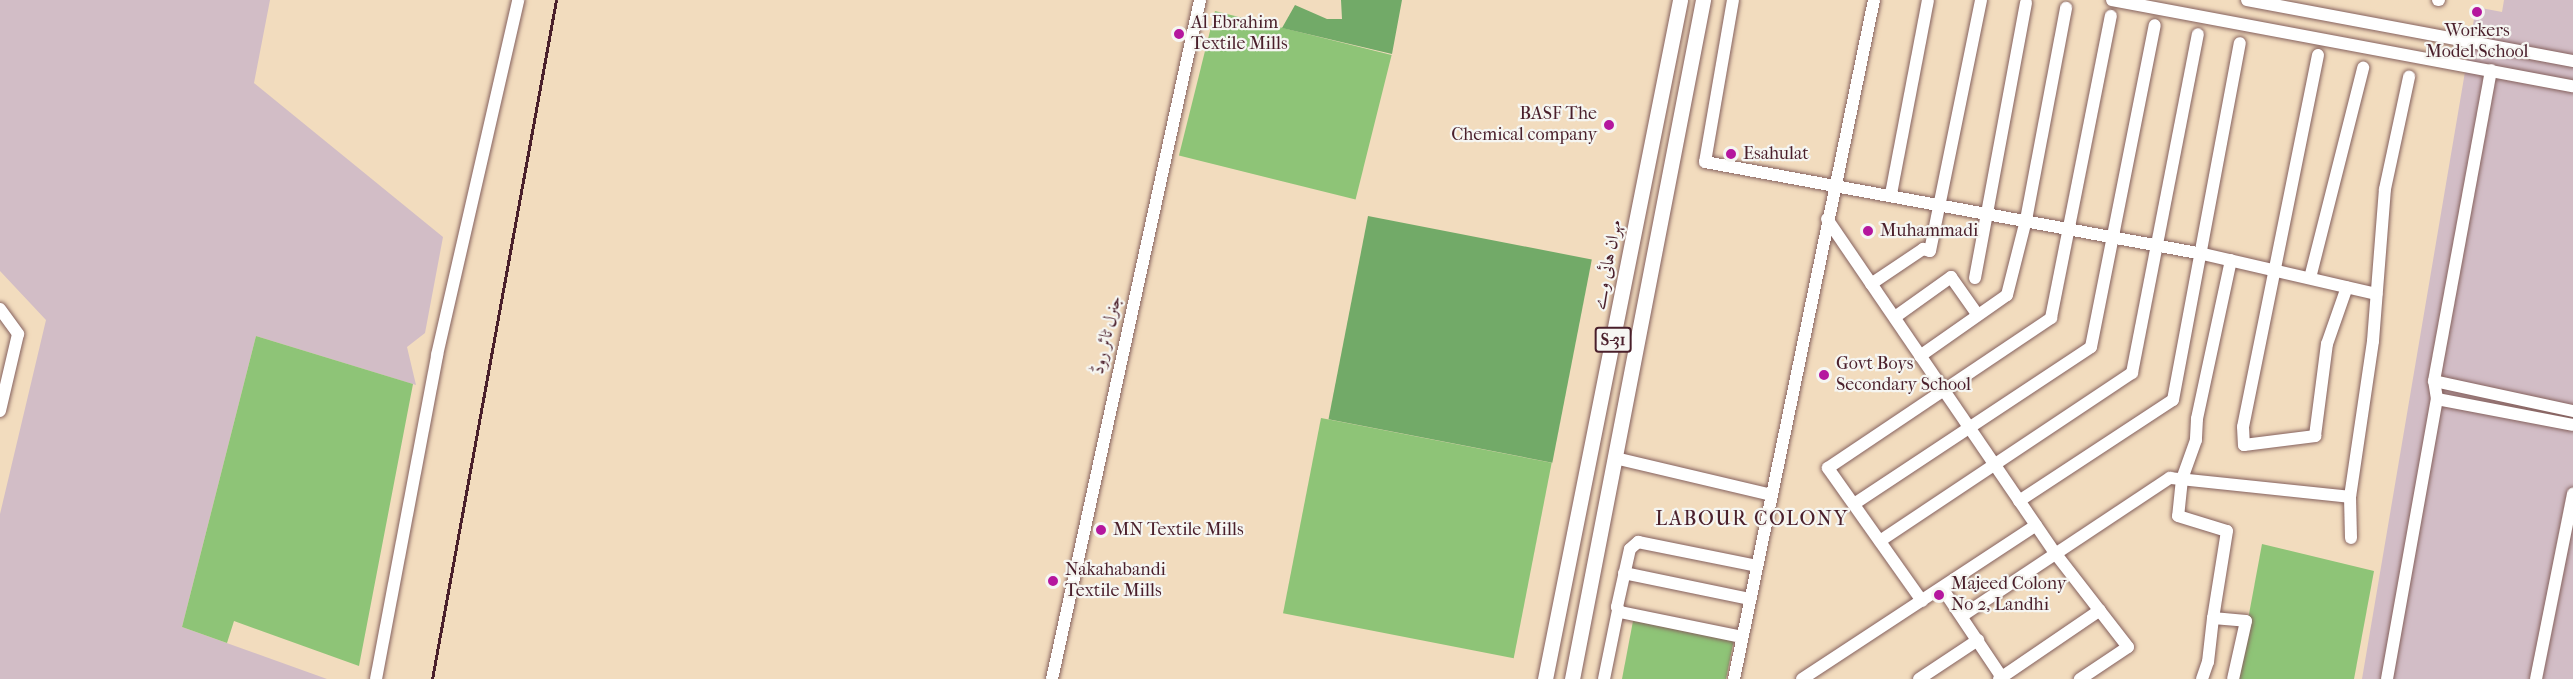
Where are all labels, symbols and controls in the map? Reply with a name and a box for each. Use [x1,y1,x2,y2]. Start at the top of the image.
marker: Workers Model School [2470,5,2484,19]
place label: Al Ebrahim Textile Mills [1191,13,1288,56]
place label: Workers Model School [2425,21,2529,63]
marker: Al Ebrahim Textile Mills [1172,27,1186,41]
place label: BASF The Chemical company [1451,104,1597,146]
marker: BASF The Chemical company [1602,118,1616,132]
place label: Esahulat [1743,143,1809,165]
marker: Esahulat [1724,147,1738,161]
street label: مہران ہائی وے [1589,218,1627,312]
place label: Muhammadi [1880,220,1978,242]
marker: Muhammadi [1861,224,1875,238]
street label: جنرل ٹائر روڈ [1087,294,1127,376]
road number: S-31 [1594,327,1632,353]
place label: Govt Boys Secondary School [1836,354,1971,397]
marker: Govt Boys Secondary School [1817,368,1831,382]
district label: LABOUR COLONY [1655,506,1849,530]
place label: MN Textile Mills [1113,519,1244,541]
marker: MN Textile Mills [1094,523,1108,537]
place label: Nakahabandi Textile Mills [1065,560,1166,602]
marker: Nakahabandi Textile Mills [1046,574,1060,588]
place label: Majeed Colony No 2, Landhi [1951,574,2066,616]
marker: Majeed Colony No 2, Landhi [1932,588,1946,602]

